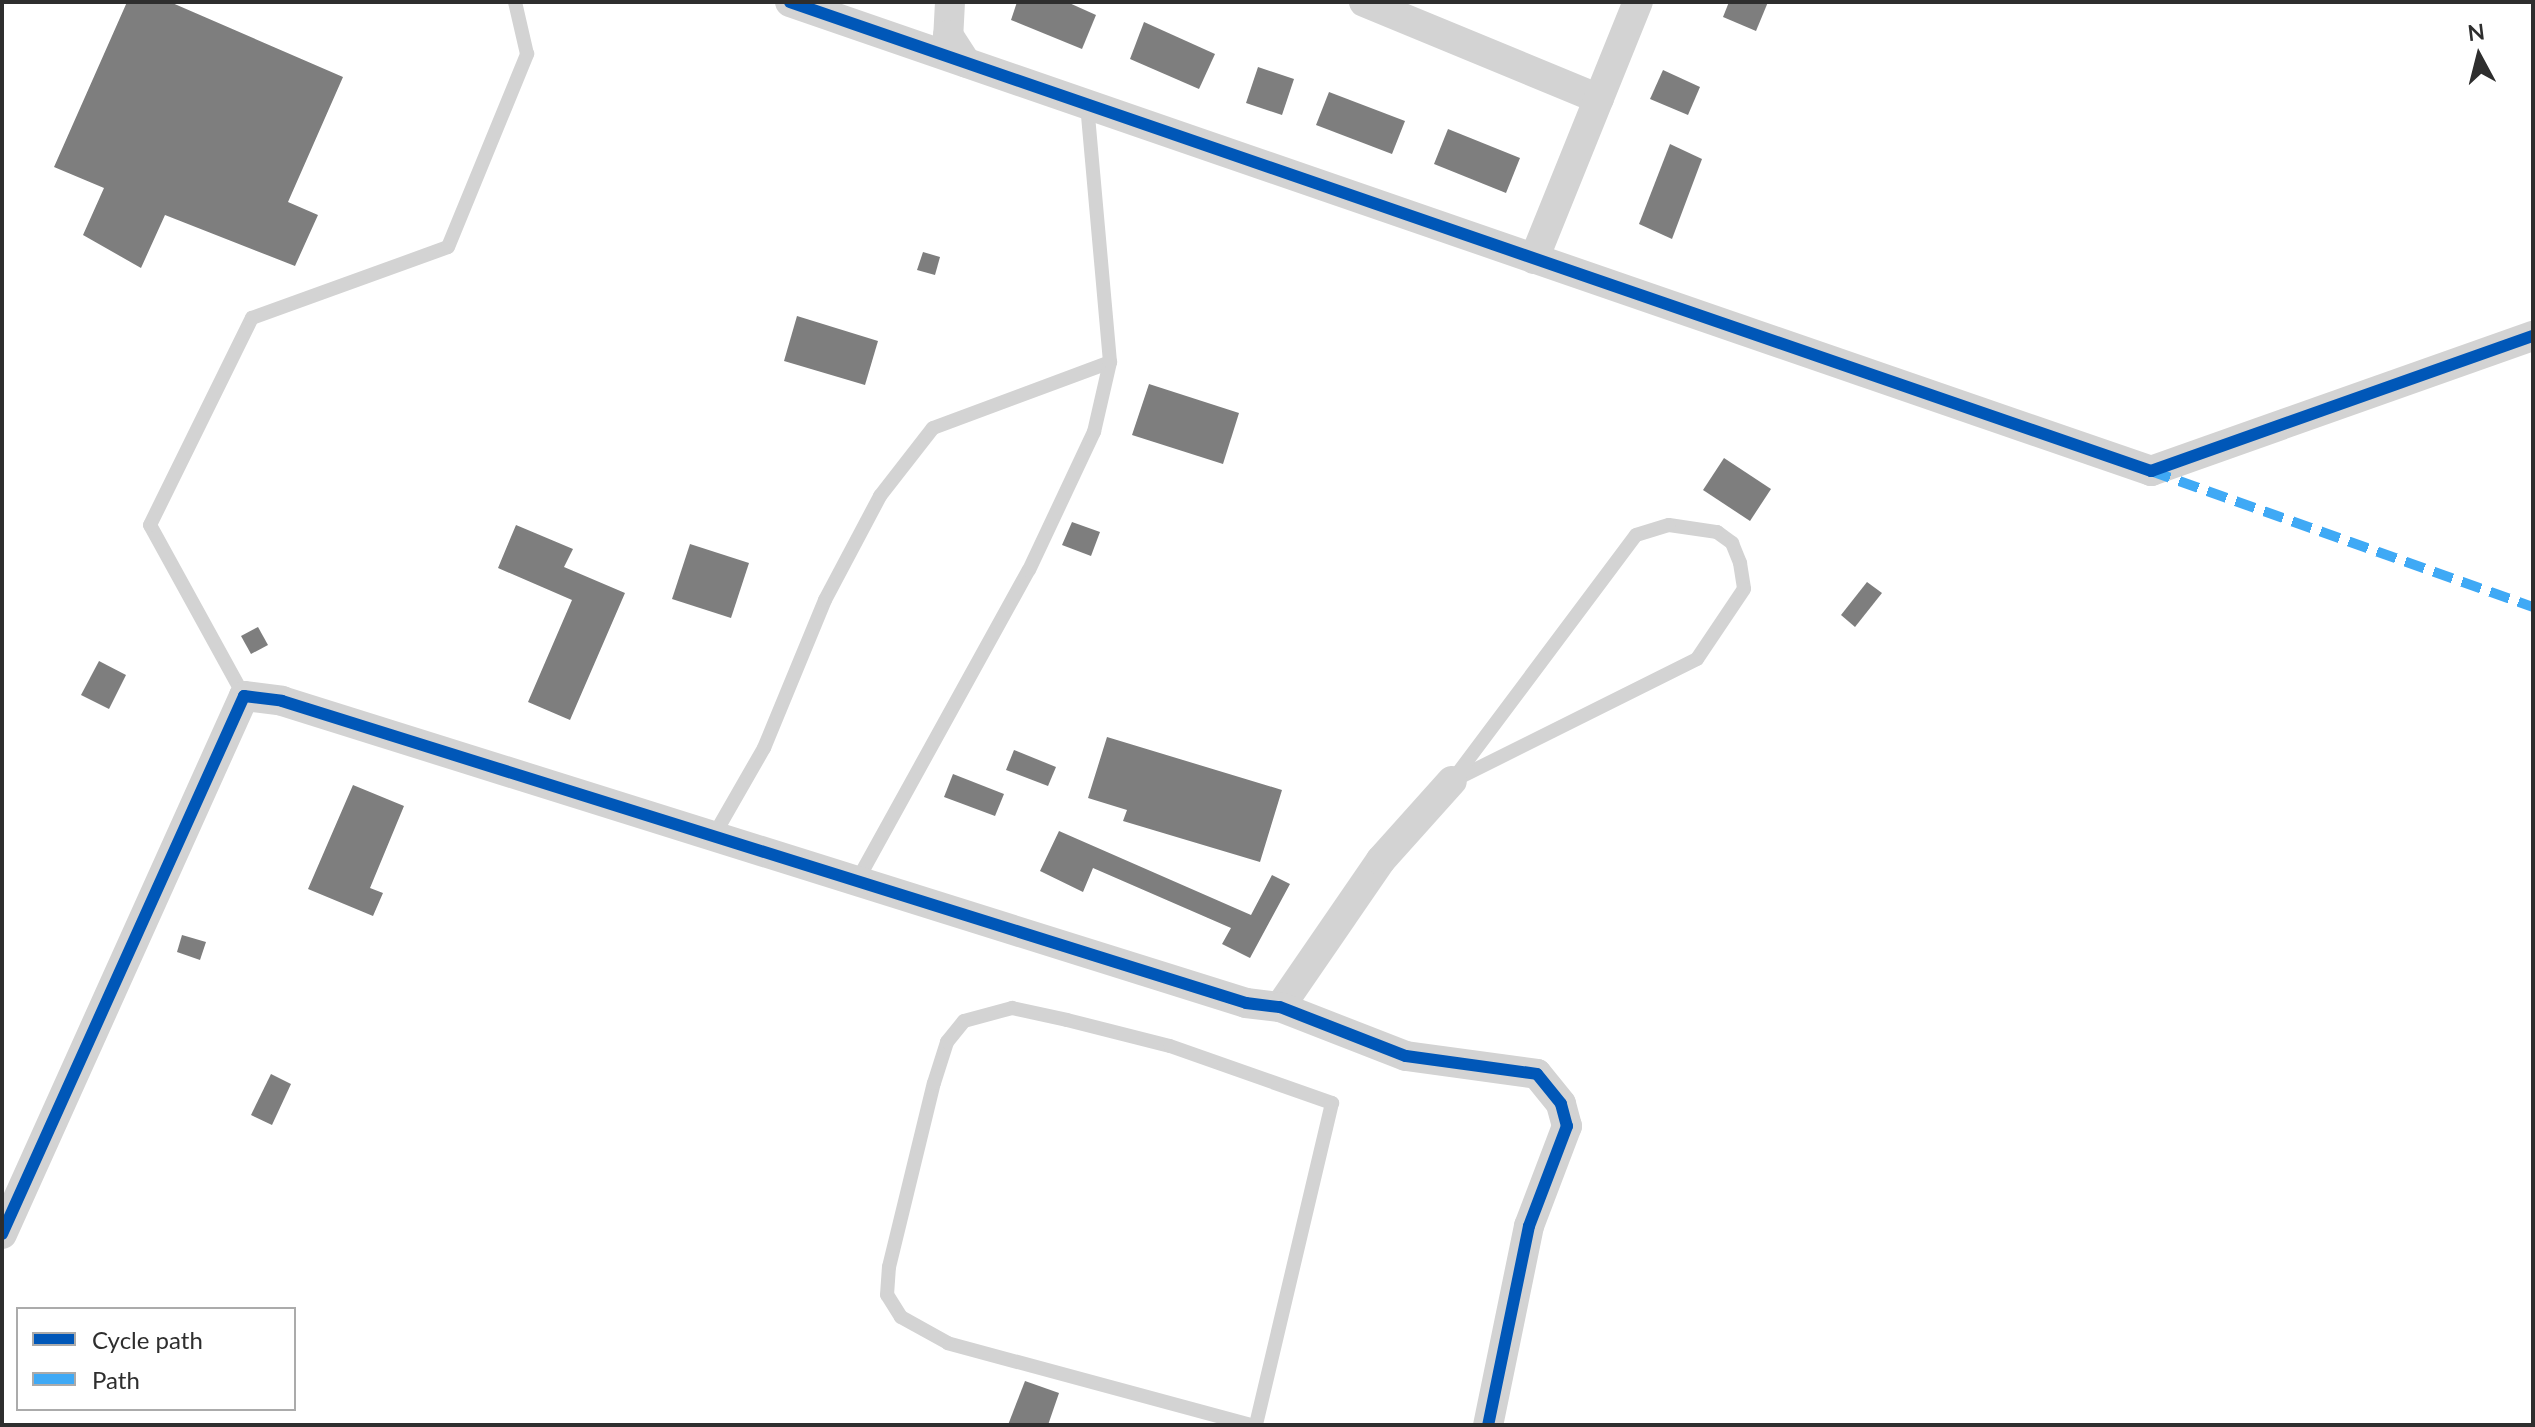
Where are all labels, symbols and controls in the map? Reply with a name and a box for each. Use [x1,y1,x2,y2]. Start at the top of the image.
north arrow [2439,16,2519,96]
text: N [2466,17,2486,46]
legend [16,1307,296,1411]
text: Cycle path [92,1325,203,1354]
text: Path [92,1365,140,1394]

